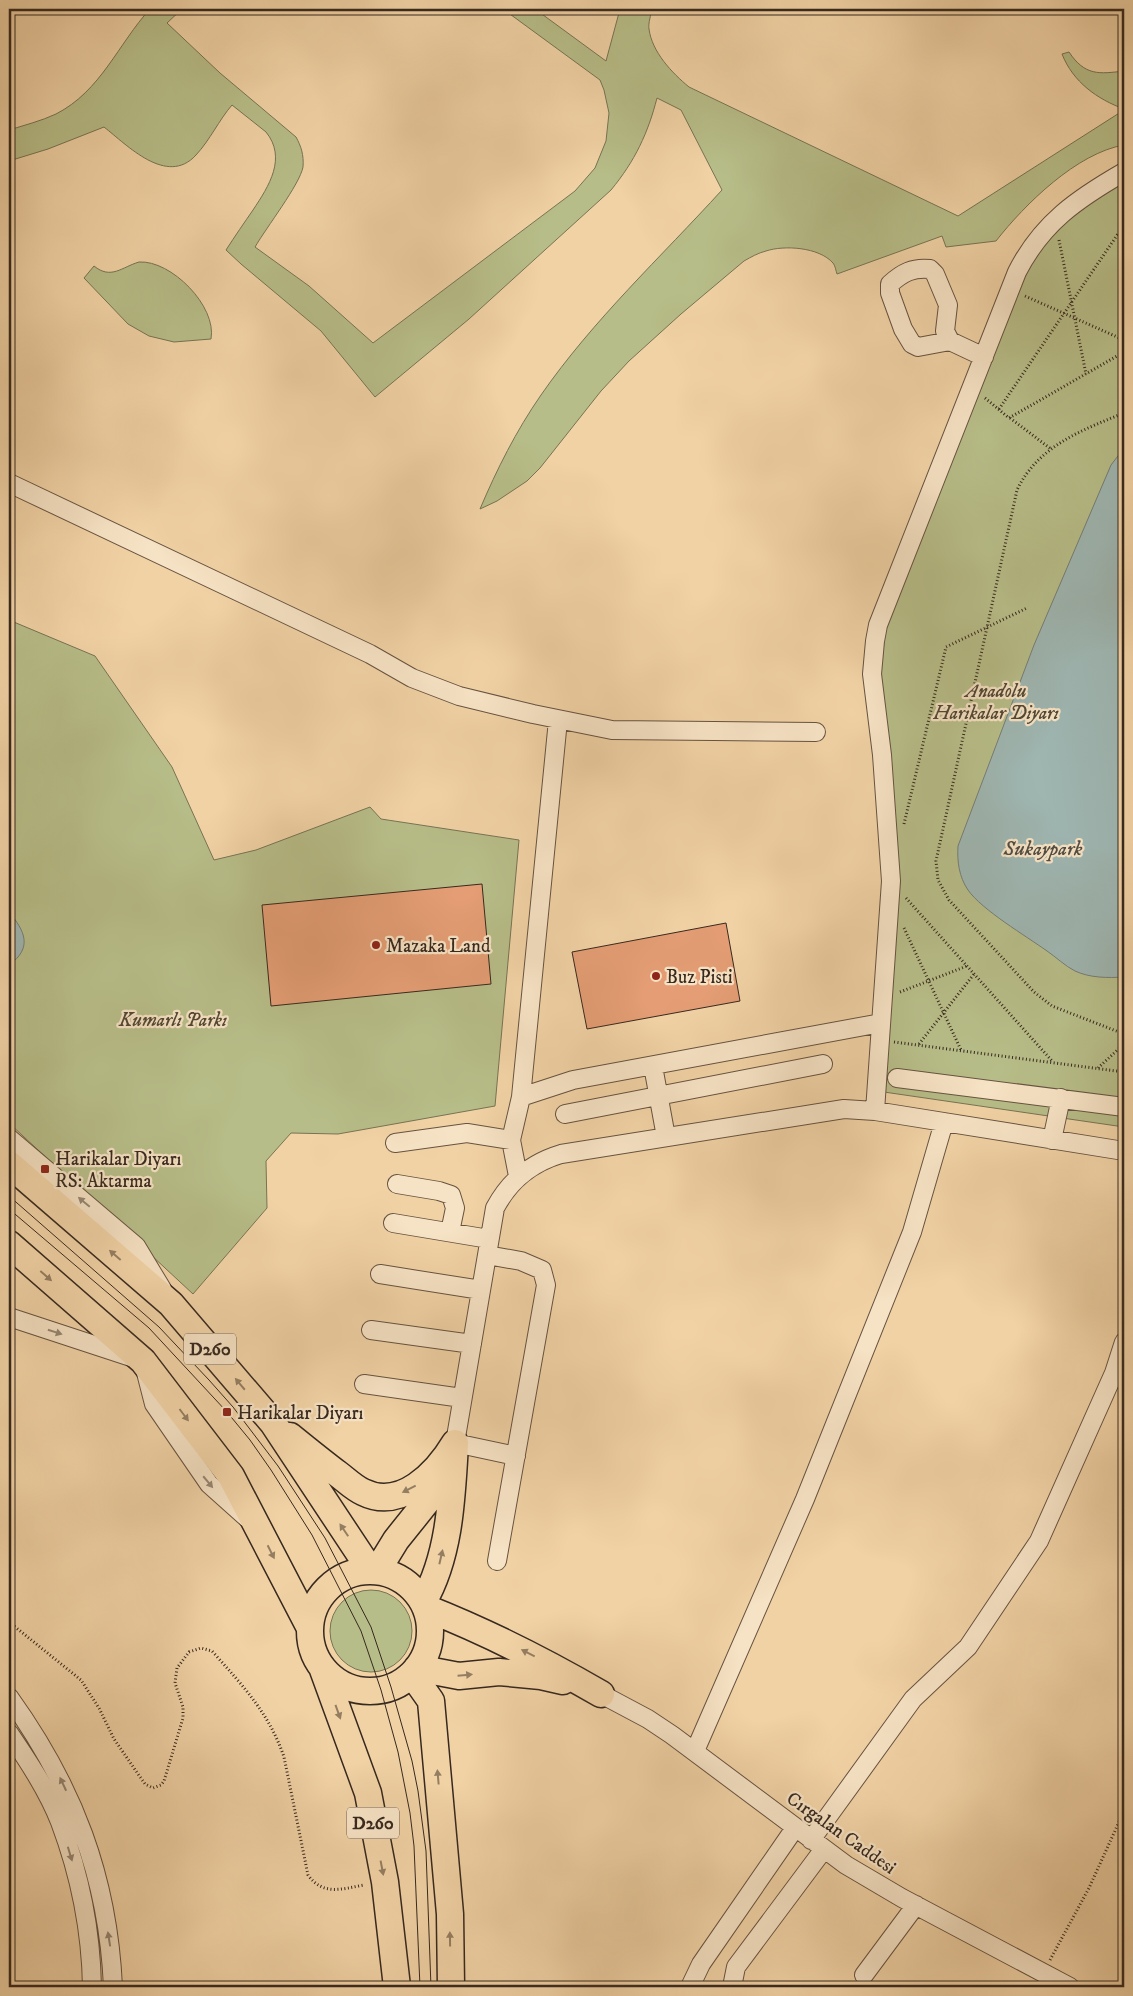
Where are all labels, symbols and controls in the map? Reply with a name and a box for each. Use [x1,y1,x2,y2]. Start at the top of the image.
park label: Anadolu Harikalar Diyarı [932,680,1059,725]
water label: Sukaypark [1003,837,1083,862]
place label: Mazaka Land [386,935,491,958]
marker: Mazaka Land [370,939,382,951]
place label: Buz Pisti [666,966,733,989]
marker: Buz Pisti [650,970,662,982]
park label: Kumarlı Parkı [118,1009,227,1032]
place label: Harikalar Diyarı RS: Aktarma [55,1148,182,1193]
marker: Harikalar Diyarı RS: Aktarma [39,1163,51,1175]
one-way arrow [78,1196,91,1207]
one-way arrow [109,1249,121,1261]
one-way arrow [39,1270,52,1281]
one-way arrow [48,1328,63,1336]
road number: D260 [184,1334,236,1365]
one-way arrow [234,1378,245,1391]
place label: Harikalar Diyarı [237,1402,364,1425]
marker: Harikalar Diyarı [221,1406,233,1418]
one-way arrow [179,1408,190,1421]
one-way arrow [203,1475,214,1488]
one-way arrow [402,1485,416,1493]
one-way arrow [339,1524,349,1537]
one-way arrow [267,1545,275,1559]
one-way arrow [437,1550,445,1565]
one-way arrow [521,1649,535,1657]
one-way arrow [458,1670,474,1678]
one-way arrow [334,1705,342,1720]
one-way arrow [434,1768,442,1784]
one-way arrow [58,1777,66,1791]
street label: Cırgalan Caddesi [782,1787,900,1880]
road number: D260 [347,1808,399,1839]
one-way arrow [66,1846,74,1861]
one-way arrow [378,1860,386,1875]
one-way arrow [104,1930,112,1946]
one-way arrow [446,1930,454,1946]

